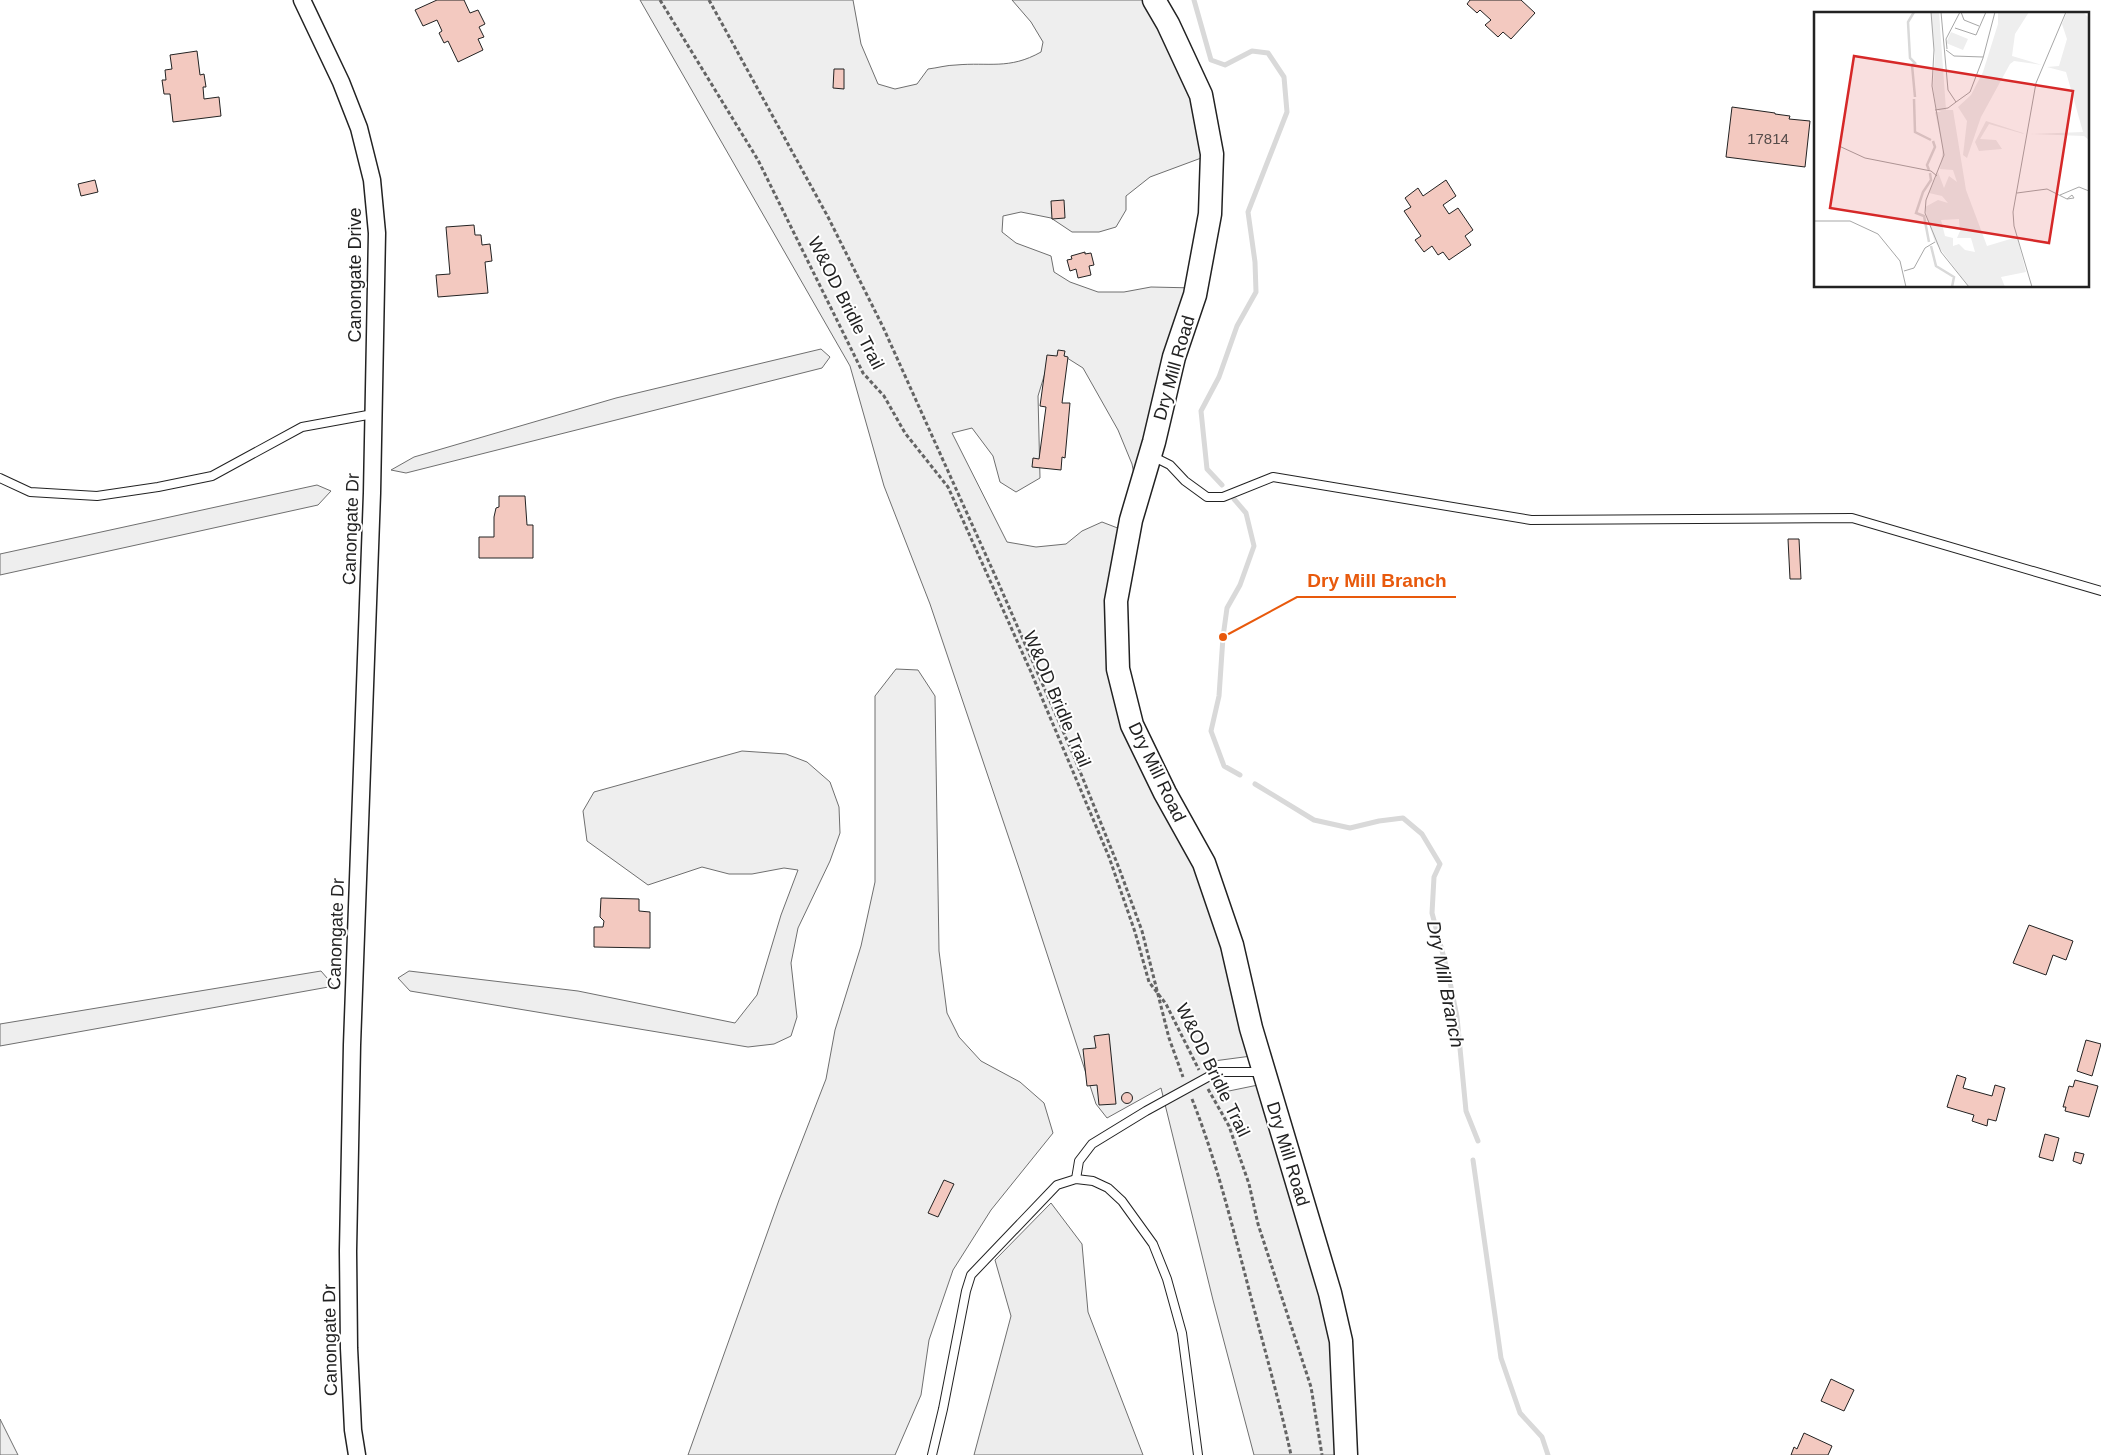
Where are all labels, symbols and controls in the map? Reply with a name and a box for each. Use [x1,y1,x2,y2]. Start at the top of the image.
inset map [1814,12,2088,288]
house number: 17814 [1747,130,1789,147]
street label: Canongate Drive [345,207,365,343]
street label: W&OD Bridle Trail [804,233,888,373]
street label: Dry Mill Road [1149,313,1199,423]
street label: Canongate Dr [339,473,363,585]
callout: Dry Mill Branch [1297,563,1456,597]
text: Dry Mill Branch [1307,570,1447,591]
street label: W&OD Bridle Trail [1019,628,1095,770]
street label: Dry Mill Road [1124,719,1190,825]
street label: Canongate Dr [324,878,348,990]
water label: Dry Mill Branch [1423,919,1468,1049]
street label: W&OD Bridle Trail [1172,1000,1254,1140]
street label: Dry Mill Road [1263,1099,1313,1209]
street label: Canongate Dr [319,1284,341,1396]

